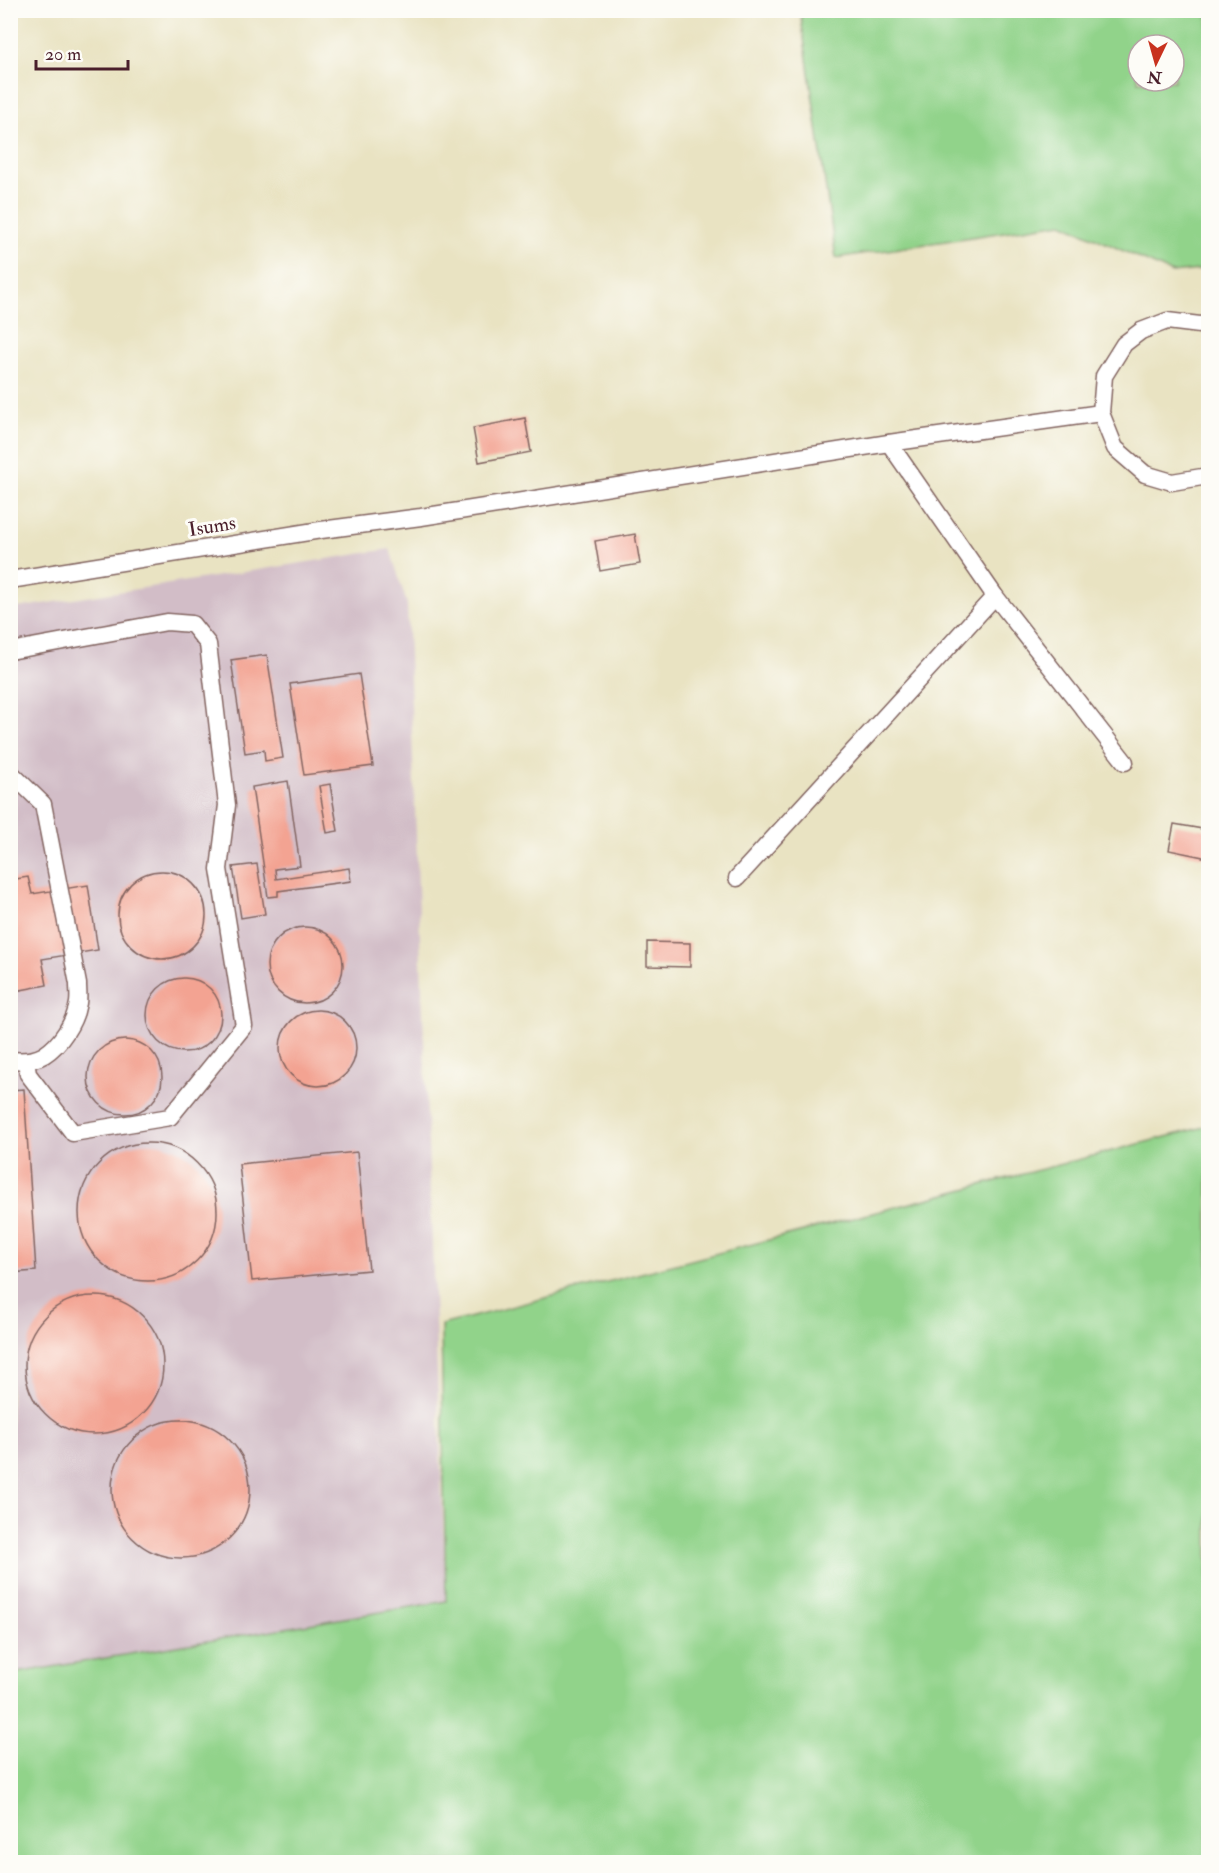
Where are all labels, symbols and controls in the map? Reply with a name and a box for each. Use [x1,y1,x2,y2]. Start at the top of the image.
scale bar [36,33,128,71]
north arrow [1126,33,1186,93]
text: 20 m [45,43,81,66]
text: N [1146,66,1164,88]
street label: Isums [187,510,238,542]

